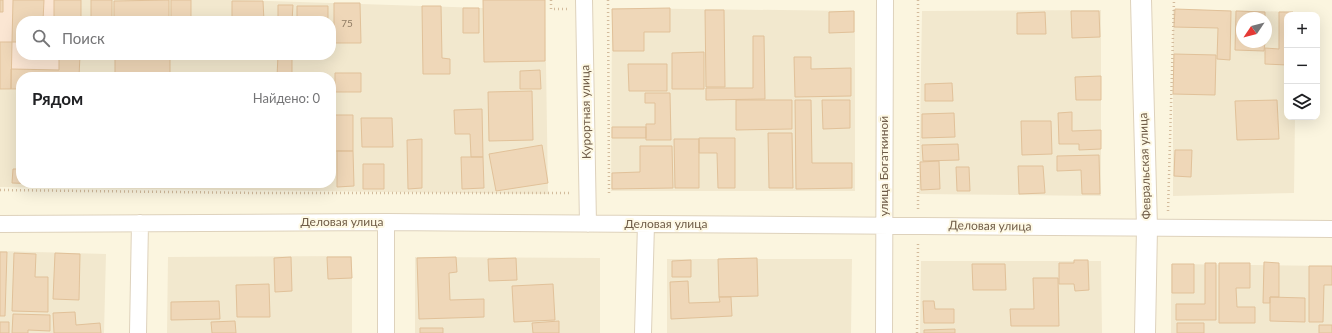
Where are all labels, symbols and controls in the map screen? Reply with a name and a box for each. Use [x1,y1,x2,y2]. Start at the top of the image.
north arrow [1236,12,1272,48]
map controls [1284,12,1320,120]
button: + [1284,12,1320,48]
search box [16,16,336,60]
house number: 75 [341,17,353,29]
icon: search [30,27,52,49]
text: Поиск [62,29,105,47]
button: − [1284,48,1320,84]
street label: Курортная улица [577,65,594,159]
button: layers [1284,84,1320,120]
text: Рядом [32,88,83,109]
text: Найдено: 0 [253,90,320,106]
street label: Февральская улица [1135,112,1154,220]
street label: улица Богаткиной [876,116,891,216]
street label: Деловая улица [301,214,383,229]
street label: Деловая улица [625,216,707,231]
street label: Деловая улица [948,217,1032,234]

